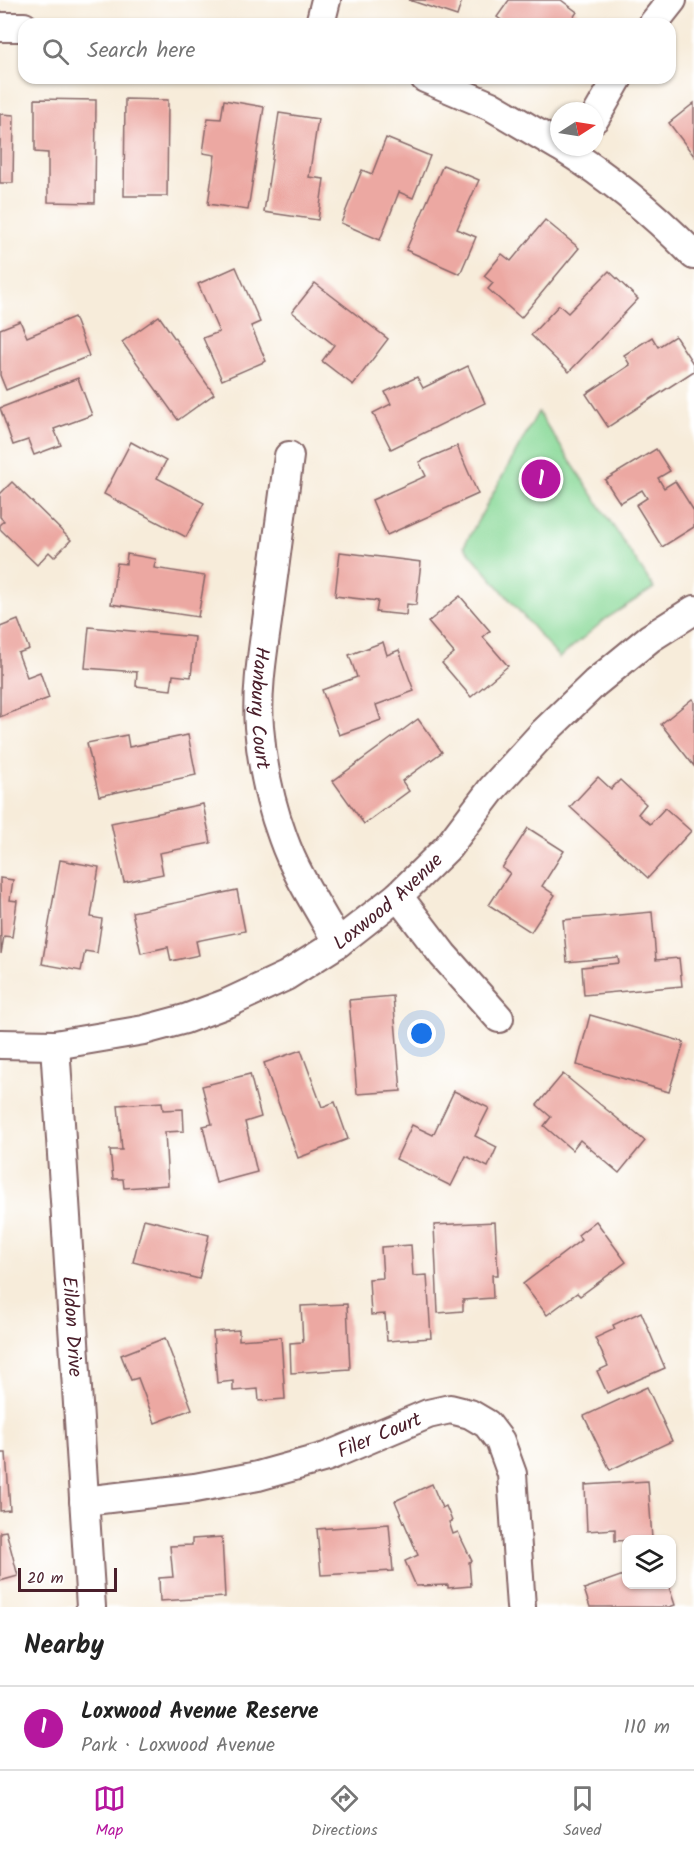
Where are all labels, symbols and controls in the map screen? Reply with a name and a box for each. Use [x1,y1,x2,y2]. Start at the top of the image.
search box [18,18,676,84]
text: Search here [87,34,195,69]
icon: search [39,35,72,68]
north arrow [550,102,604,156]
pin: 1 [522,456,560,502]
street label: Hanbury Court [240,645,278,772]
street label: Loxwood Avenue [326,846,451,959]
your location [407,1019,436,1048]
street label: Eildon Drive [52,1275,90,1378]
street label: Filer Court [333,1404,427,1469]
map controls [622,1535,676,1589]
button: layers [622,1535,676,1589]
scale bar [18,1565,117,1592]
text: 20 m [27,1566,63,1591]
text: Nearby [24,1625,104,1667]
text: Loxwood Avenue Reserve [81,1695,318,1730]
text: 1 [40,1712,47,1744]
text: 110 m [624,1712,670,1744]
text: Park · Loxwood Avenue [81,1730,275,1762]
tab: Map [93,1782,126,1843]
tab: Directions [311,1782,378,1843]
tab: Saved [563,1782,601,1843]

